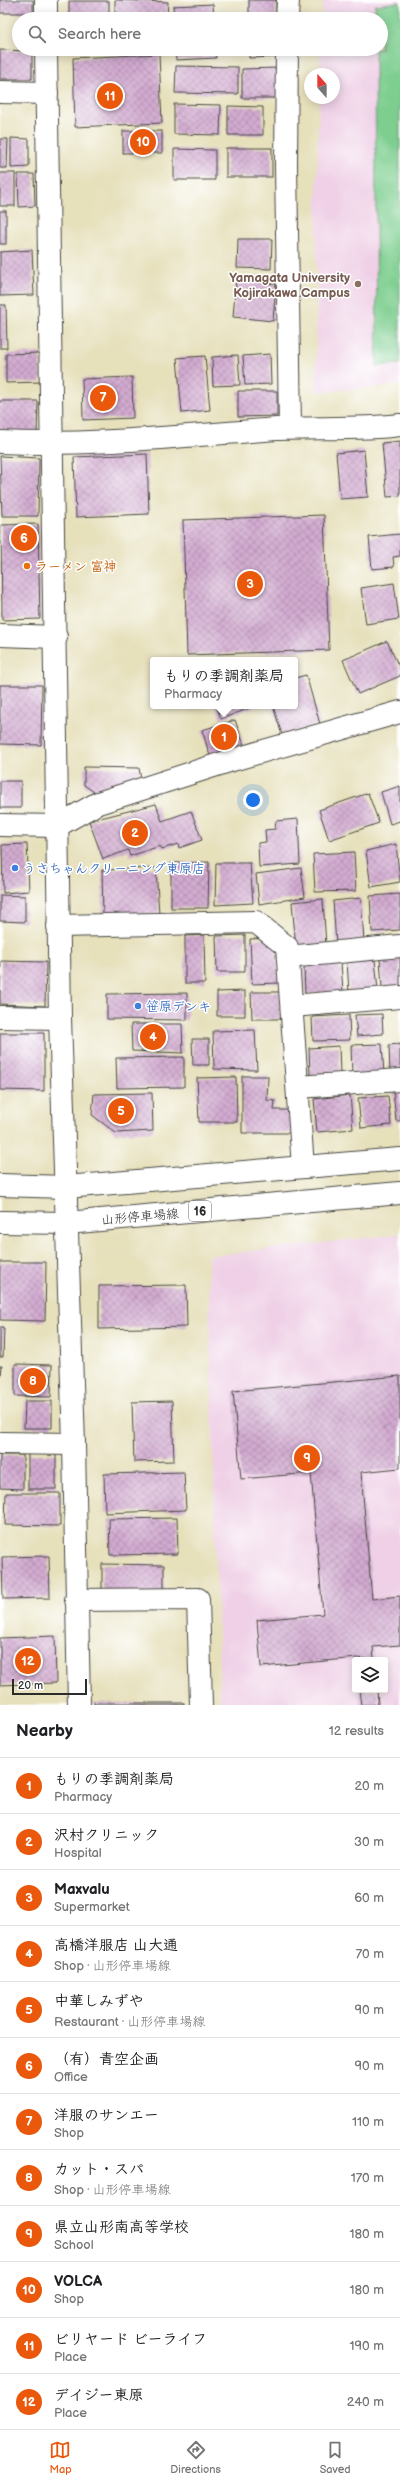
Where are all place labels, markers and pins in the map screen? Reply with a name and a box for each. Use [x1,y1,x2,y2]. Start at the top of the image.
pin: 11 [97,81,123,111]
pin: 10 [130,127,156,157]
place label: Yamagata University Kojirakawa Campus [229,270,350,301]
marker: Yamagata University Kojirakawa Campus [353,279,363,289]
pin: 7 [90,383,116,413]
pin: 6 [11,523,37,553]
place label: ラーメン 富神 [35,559,117,575]
marker: ラーメン 富神 [22,561,32,571]
pin: 3 [237,569,263,599]
pin: 1 [211,722,237,752]
pin: 2 [122,818,148,848]
place label: うさちゃんクリーニング東原店 [23,861,205,877]
marker: うさちゃんクリーニング東原店 [10,863,20,873]
place label: 笹原デンキ [146,999,211,1015]
marker: 笹原デンキ [133,1001,143,1011]
pin: 4 [140,1022,166,1052]
pin: 5 [108,1096,134,1126]
pin: 8 [20,1366,46,1396]
pin: 9 [294,1443,320,1473]
pin: 12 [15,1646,41,1676]

